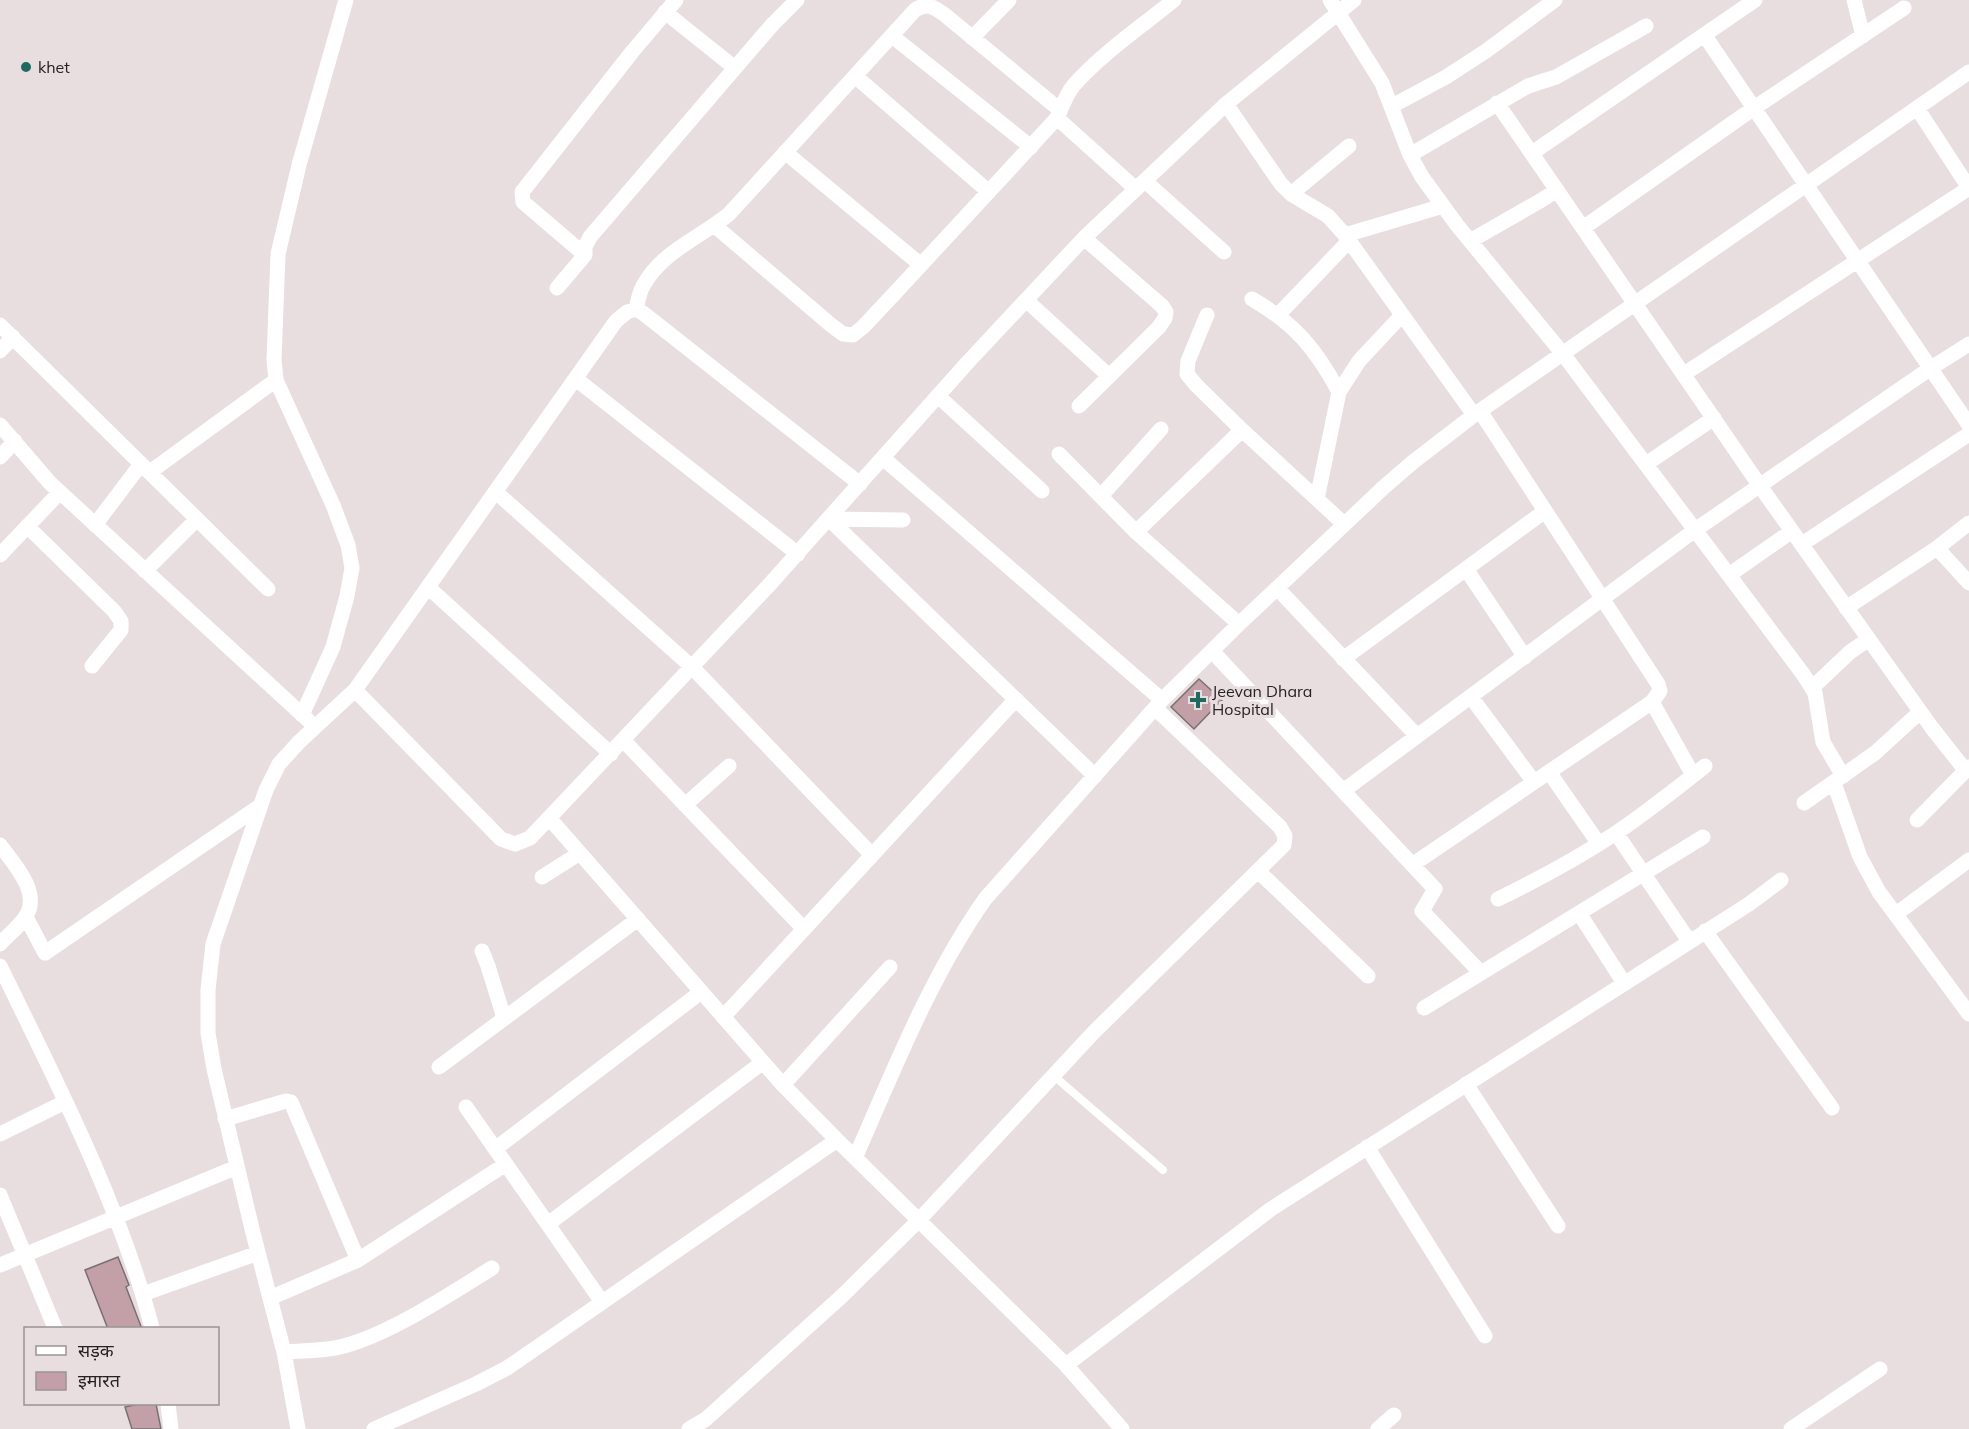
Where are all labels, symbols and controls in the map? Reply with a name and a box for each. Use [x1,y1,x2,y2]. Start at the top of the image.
place label: khet [38,57,70,77]
marker: khet [19,60,33,74]
place label: Jeevan Dhara Hospital [1212,681,1312,719]
marker: Jeevan Dhara Hospital [1189,691,1207,709]
legend [24,1327,219,1405]
text: सड़क [78,1339,115,1362]
text: इमारत [78,1369,121,1392]

